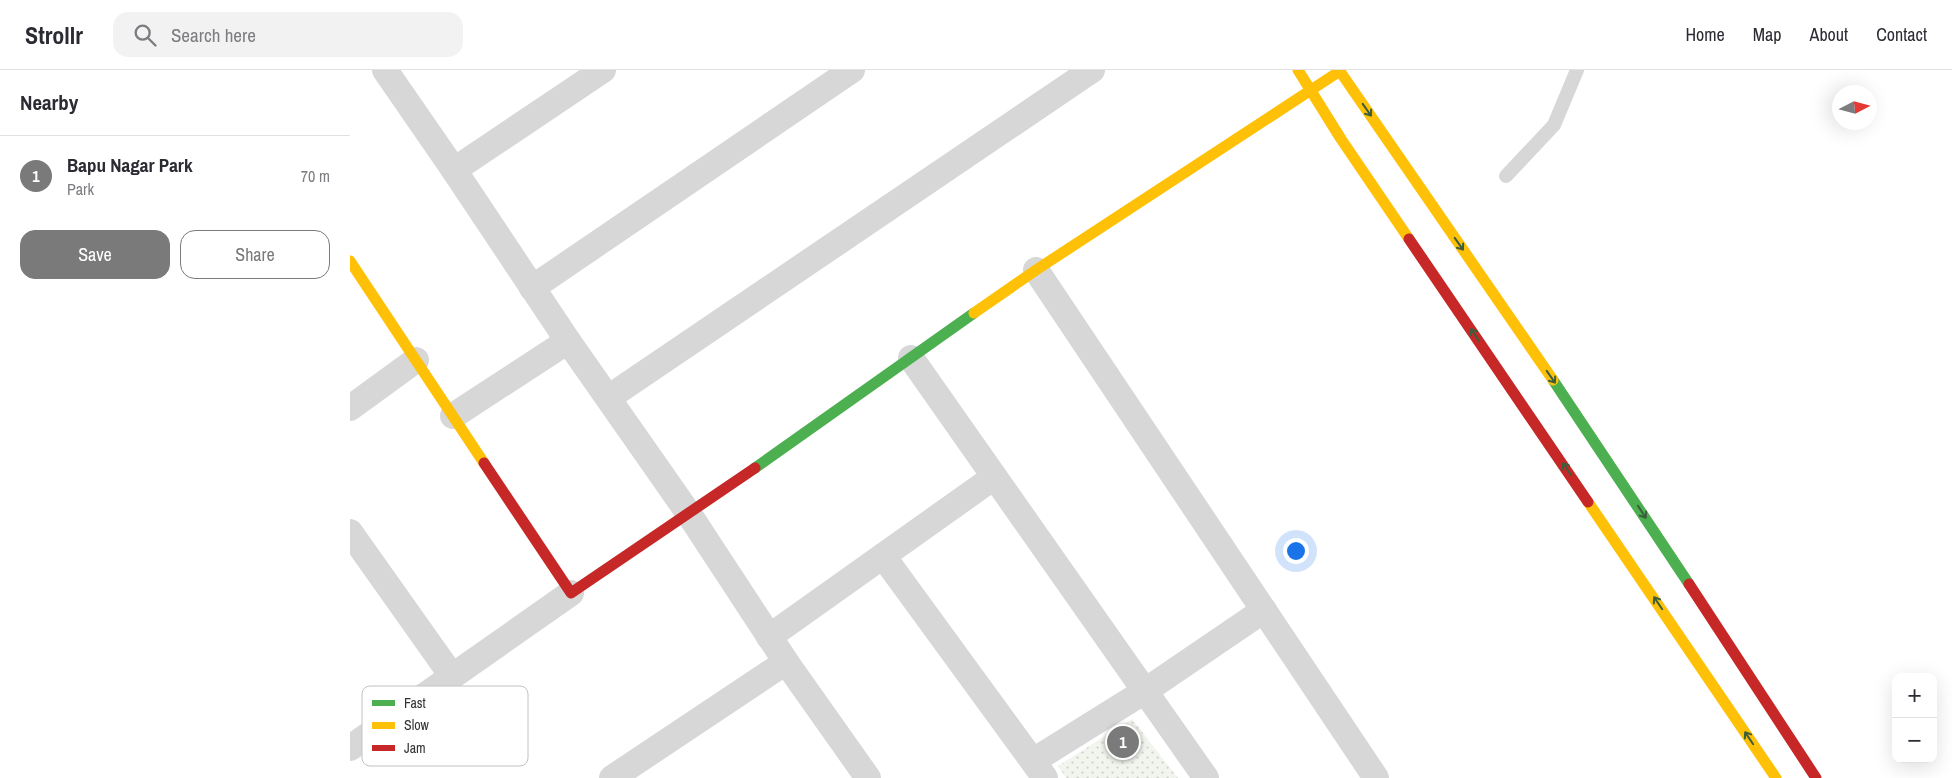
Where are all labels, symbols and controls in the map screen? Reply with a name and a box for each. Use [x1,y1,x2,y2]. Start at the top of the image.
search box [113,12,463,57]
text: Strollr [25,19,83,51]
icon: search [131,21,159,49]
text: Search here [171,22,256,48]
text: Home [1685,22,1725,47]
text: Map [1753,22,1782,47]
text: About [1810,22,1848,47]
text: Contact [1876,22,1927,47]
north arrow [1832,85,1877,130]
text: Nearby [20,88,78,117]
one-way arrow [1362,103,1372,117]
text: Bapu Nagar Park [67,152,193,178]
text: 1 [32,165,40,187]
text: 70 m [301,165,330,187]
text: Park [67,178,94,200]
button: Save [20,230,170,279]
button: Share [180,230,330,279]
one-way arrow [1454,237,1464,251]
one-way arrow [1470,328,1480,342]
one-way arrow [1546,370,1556,384]
one-way arrow [1562,462,1572,476]
one-way arrow [1637,505,1647,519]
your location [1283,538,1309,564]
one-way arrow [1653,596,1663,610]
map controls [1892,673,1937,763]
button: + [1892,673,1937,718]
legend [362,686,528,766]
text: Fast [404,694,426,712]
text: Slow [404,716,430,734]
button: − [1892,718,1937,763]
pin: 1 [1107,723,1139,761]
one-way arrow [1744,731,1754,745]
text: Jam [404,739,426,757]

